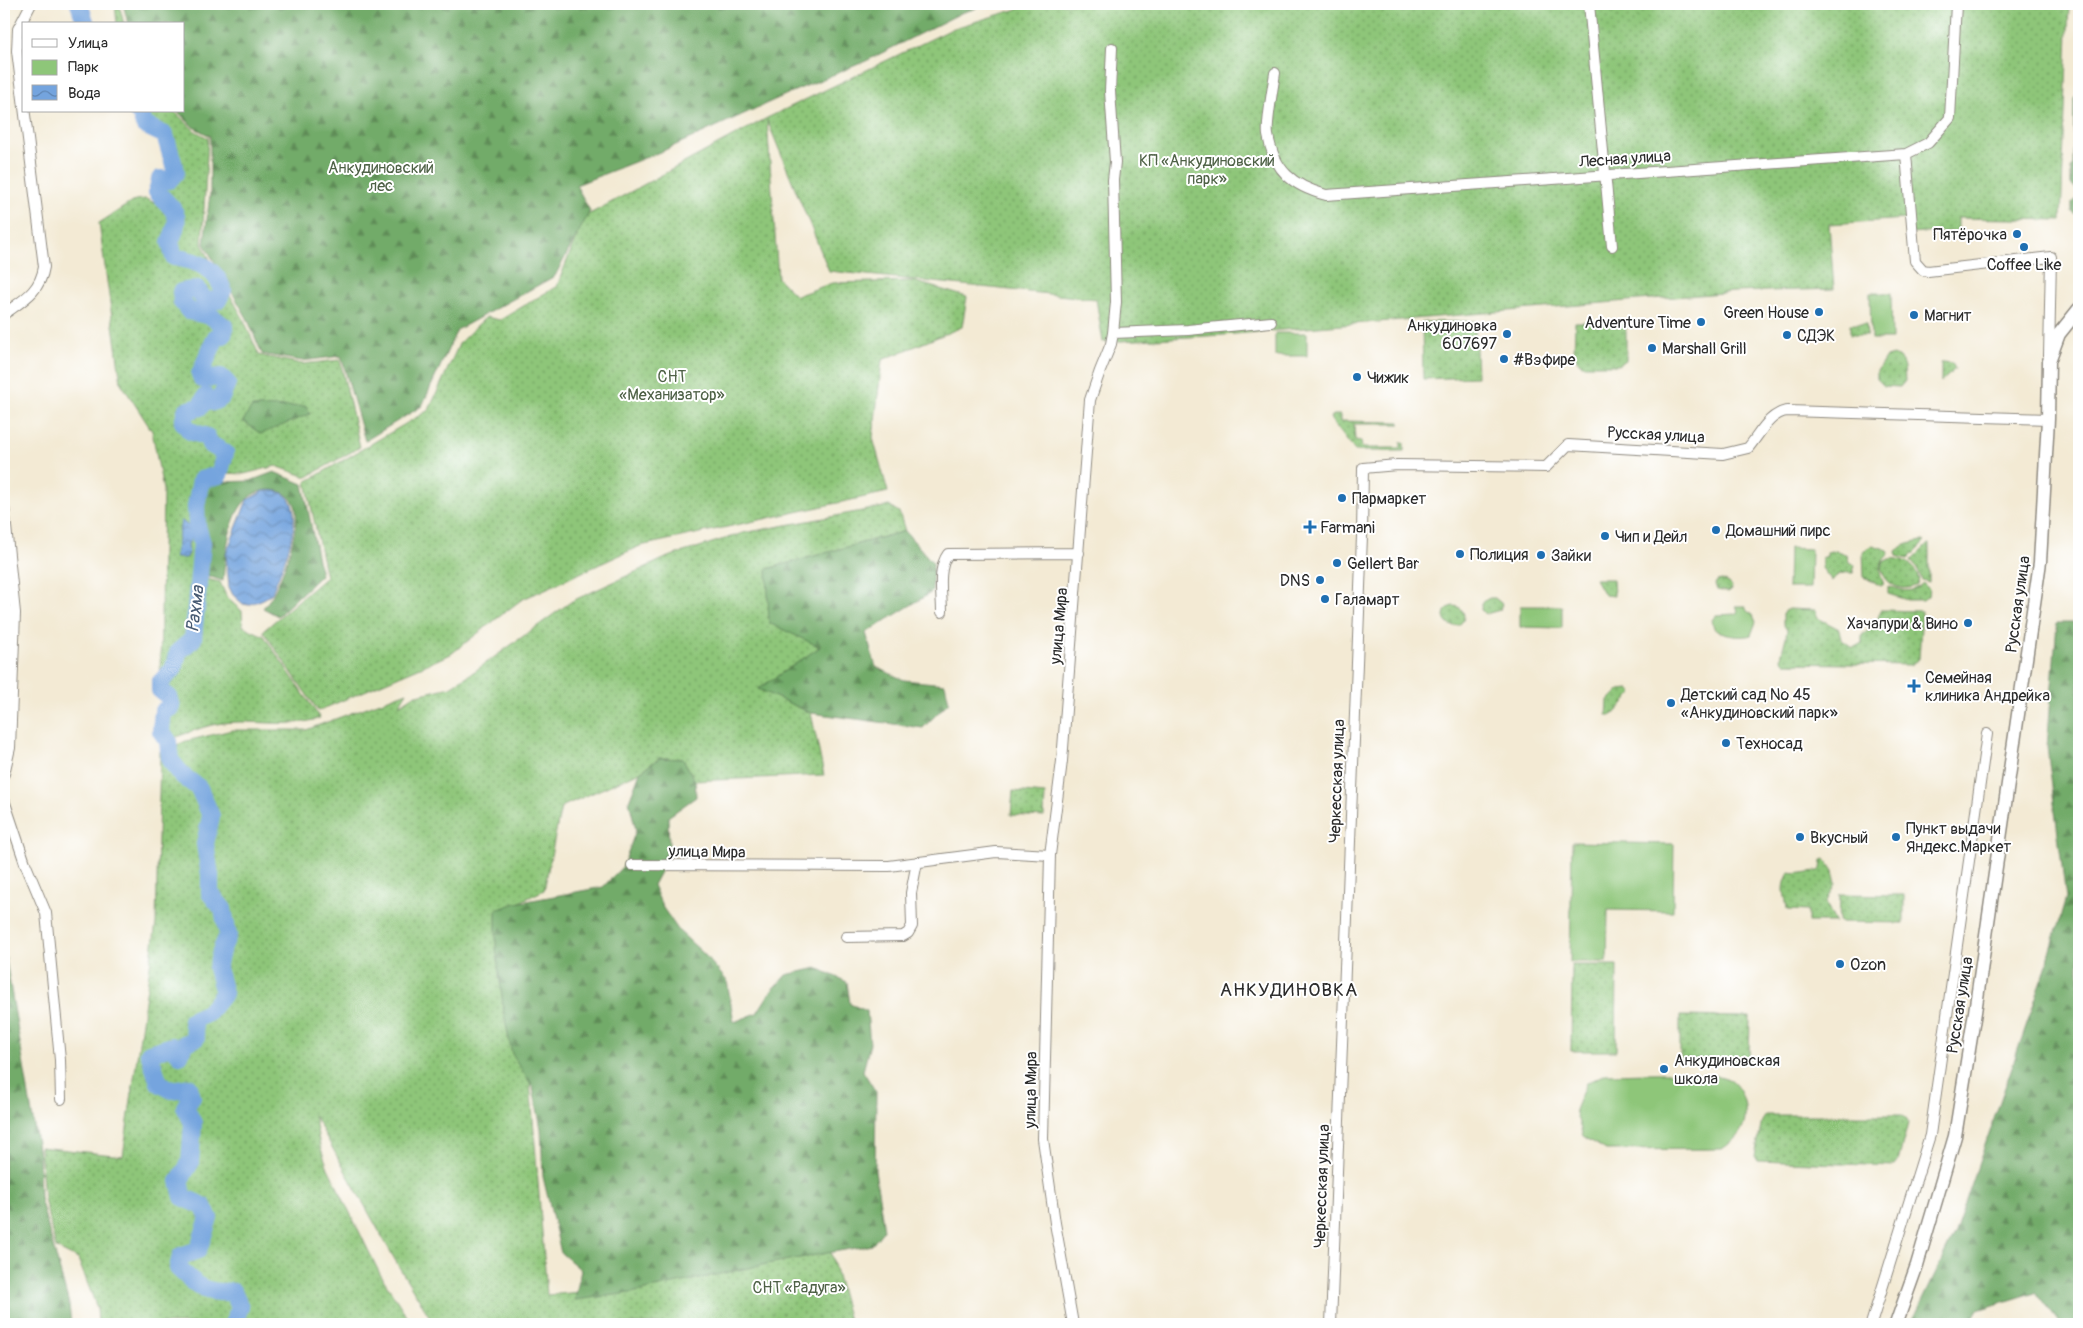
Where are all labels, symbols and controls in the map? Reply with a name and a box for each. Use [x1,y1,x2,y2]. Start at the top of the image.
legend [22,22,185,112]
text: Улица [68,34,108,53]
text: Парк [68,58,99,77]
text: Вода [68,84,101,103]
street label: Лесная улица [1578,146,1672,172]
park label: КП «Анкудиновский парк» [1139,151,1275,189]
park label: Анкудиновский лес [328,158,434,196]
place label: Пятёрочка [1933,225,2007,245]
marker: Пятёрочка [2011,228,2023,240]
marker: Coffee Like [2018,241,2030,253]
place label: Coffee Like [1987,255,2061,275]
place label: Green House [1723,303,1809,323]
marker: Green House [1813,306,1825,318]
place label: Магнит [1924,306,1972,326]
marker: Магнит [1908,309,1920,321]
place label: Adventure Time [1584,313,1691,333]
place label: Анкудиновка 607697 [1407,316,1498,354]
marker: Adventure Time [1695,316,1707,328]
place label: СДЭК [1797,326,1835,346]
marker: Анкудиновка 607697 [1501,328,1513,340]
marker: СДЭК [1781,329,1793,341]
place label: Marshall Grill [1662,339,1747,359]
marker: Marshall Grill [1646,342,1658,354]
place label: #Вэфире [1513,350,1576,370]
marker: #Вэфире [1498,353,1510,365]
park label: СНТ «Механизатор» [619,367,725,405]
place label: Чижик [1367,368,1409,388]
marker: Чижик [1351,371,1363,383]
street label: Русская улица [1607,422,1705,448]
place label: Пармаркет [1352,489,1426,509]
marker: Пармаркет [1336,492,1348,504]
place label: Farmani [1320,518,1375,538]
marker: Farmani [1304,521,1316,533]
place label: Домашний пирс [1725,521,1831,541]
marker: Домашний пирс [1710,524,1722,536]
place label: Чип и Дейл [1615,527,1688,547]
marker: Чип и Дейл [1599,530,1611,542]
place label: Полиция [1470,545,1528,565]
place label: Зайки [1551,546,1591,566]
marker: Полиция [1454,548,1466,560]
marker: Зайки [1535,549,1547,561]
place label: Gellert Bar [1347,554,1419,574]
street label: Русская улица [2001,554,2035,654]
marker: Gellert Bar [1331,557,1343,569]
place label: DNS [1280,571,1310,591]
marker: DNS [1314,574,1326,586]
water label: Рахма [181,583,210,634]
street label: улица Мира [1046,587,1072,666]
place label: Галамарт [1335,590,1400,610]
marker: Галамарт [1319,593,1331,605]
place label: Хачапури & Вино [1847,614,1958,634]
marker: Хачапури & Вино [1962,617,1974,629]
place label: Семейная клиника Андрейка [1925,668,2050,706]
marker: Семейная клиника Андрейка [1907,679,1921,693]
place label: Детский сад № 45 «Анкудиновский парк» [1680,685,1838,723]
marker: Детский сад № 45 «Анкудиновский парк» [1665,697,1677,709]
street label: Черкесская улица [1325,719,1349,843]
place label: Техносад [1736,734,1803,754]
marker: Техносад [1720,737,1732,749]
place label: Пункт выдачи Яндекс.Маркет [1906,819,2011,857]
place label: Вкусный [1810,828,1868,848]
marker: Вкусный [1794,831,1806,843]
marker: Пункт выдачи Яндекс.Маркет [1890,831,1902,843]
street label: улица Мира [667,841,746,863]
place label: Ozon [1850,955,1886,975]
street label: Русская улица [1942,955,1977,1055]
marker: Ozon [1834,958,1846,970]
district label: АНКУДИНОВКА [1220,978,1358,1002]
street label: улица Мира [1020,1051,1042,1130]
place label: Анкудиновская школа [1674,1051,1780,1089]
marker: Анкудиновская школа [1658,1063,1670,1075]
street label: Черкесская улица [1310,1124,1334,1248]
park label: СНТ «Радуга» [752,1278,846,1298]

